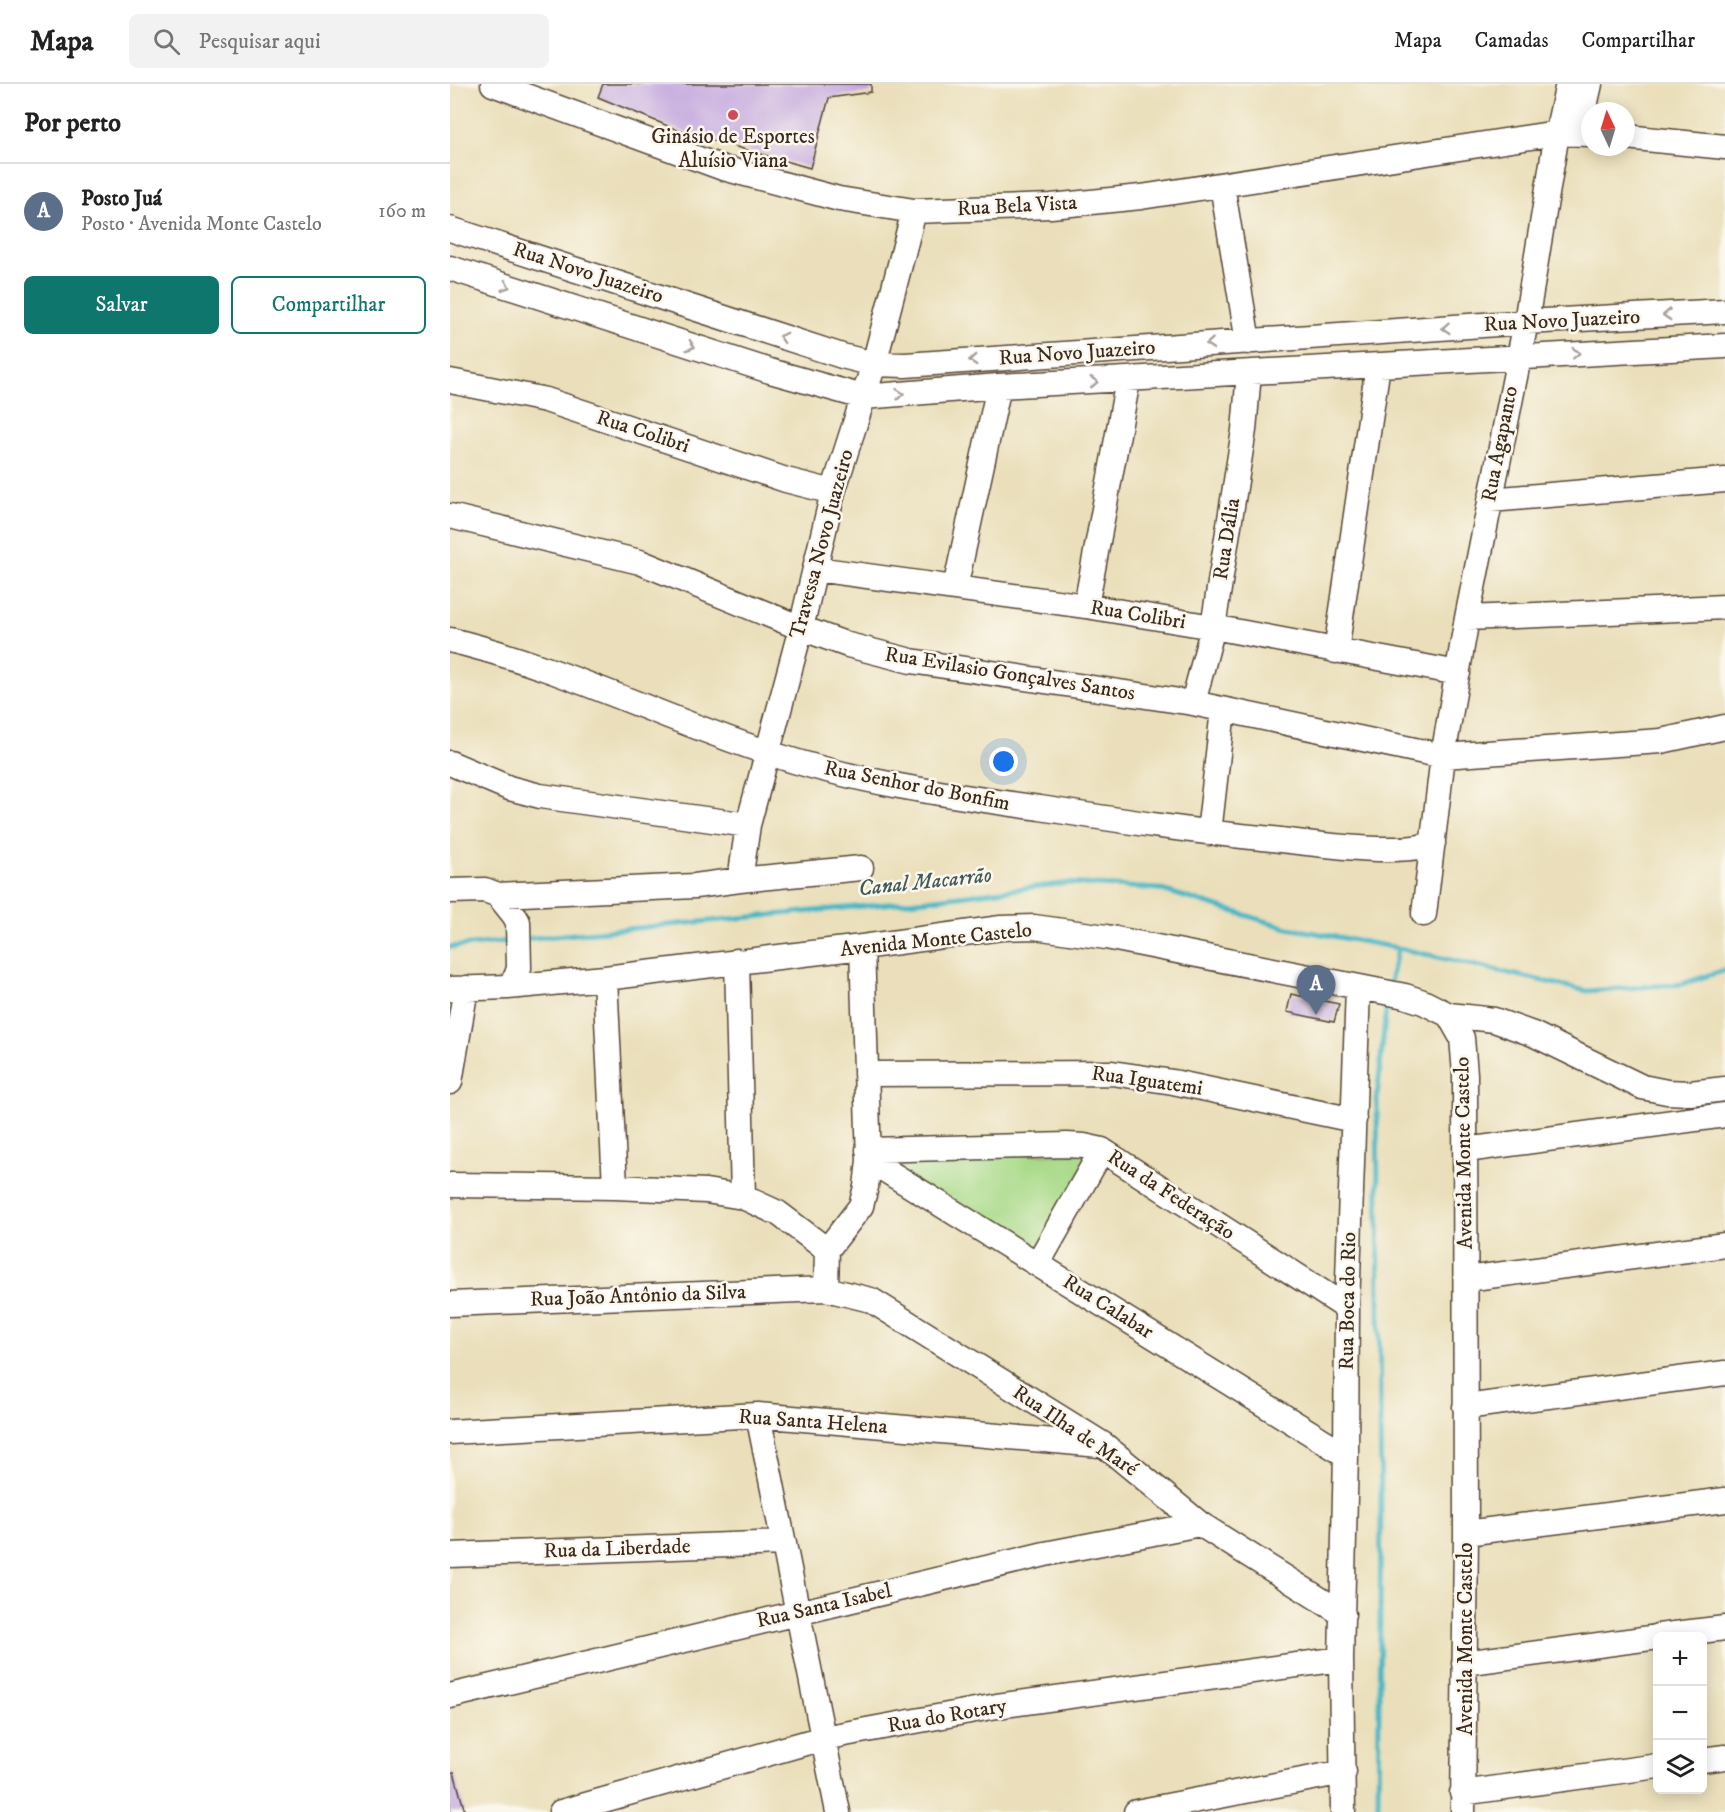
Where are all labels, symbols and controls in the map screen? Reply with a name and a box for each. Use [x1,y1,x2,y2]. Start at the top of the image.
search box [129,14,549,68]
text: Mapa [30,24,93,59]
icon: search [150,25,183,58]
text: Pesquisar aqui [198,28,321,55]
text: Mapa [1394,28,1442,54]
text: Camadas [1475,28,1549,54]
text: Compartilhar [1582,28,1695,54]
north arrow [1581,102,1635,156]
text: Por perto [24,107,121,140]
marker: Ginásio de Esportes Aluísio Viana [726,108,740,122]
place label: Ginásio de Esportes Aluísio Viana [651,124,815,174]
text: Posto Juá [81,185,162,212]
street label: Rua Bela Vista [956,190,1078,222]
text: A [37,199,50,224]
text: 160 m [378,199,426,224]
text: Posto · Avenida Monte Castelo [81,212,322,237]
street label: Rua Novo Juazeiro [509,236,667,310]
button: Salvar [24,276,219,334]
button: Compartilhar [231,276,426,334]
one-way arrow [500,279,511,291]
street label: Rua Novo Juazeiro [1483,304,1641,338]
one-way arrow [1662,308,1671,321]
one-way arrow [1442,321,1451,334]
one-way arrow [778,332,789,344]
street label: Rua Novo Juazeiro [998,335,1156,371]
one-way arrow [1205,338,1214,351]
one-way arrow [685,339,696,351]
one-way arrow [1572,347,1581,360]
one-way arrow [969,353,978,366]
one-way arrow [1090,375,1099,388]
street label: Rua Agapanto [1476,384,1524,504]
one-way arrow [895,388,904,401]
street label: Rua Colibri [593,405,693,459]
street label: Travessa Novo Juazeiro [784,447,860,641]
street label: Rua Dália [1208,496,1246,582]
street label: Rua Colibri [1088,595,1188,635]
street label: Rua Evilasio Gonçalves Santos [883,641,1137,707]
your location [989,747,1018,776]
street label: Rua Senhor do Bonfim [822,755,1012,817]
water label: Canal Macarrão [857,862,993,902]
street label: Avenida Monte Castelo [839,917,1033,963]
pin: A [1296,966,1336,1015]
street label: Avenida Monte Castelo [1449,1056,1479,1250]
street label: Rua Iguatemi [1090,1060,1204,1102]
street label: Rua da Federação [1102,1144,1240,1246]
street label: Rua Boca do Rio [1334,1232,1362,1370]
street label: Rua Calabar [1058,1269,1158,1345]
street label: Rua João Antônio da Silva [529,1279,747,1313]
street label: Rua Ilha de Maré [1008,1380,1143,1483]
street label: Rua Santa Helena [738,1404,888,1440]
street label: Rua da Liberdade [543,1533,691,1565]
street label: Avenida Monte Castelo [1453,1543,1479,1735]
street label: Rua Santa Isabel [754,1578,895,1634]
map controls [1653,1632,1707,1794]
button: + [1653,1632,1707,1686]
button: − [1653,1686,1707,1740]
street label: Rua do Rotary [886,1693,1009,1739]
button: layers [1653,1740,1707,1794]

